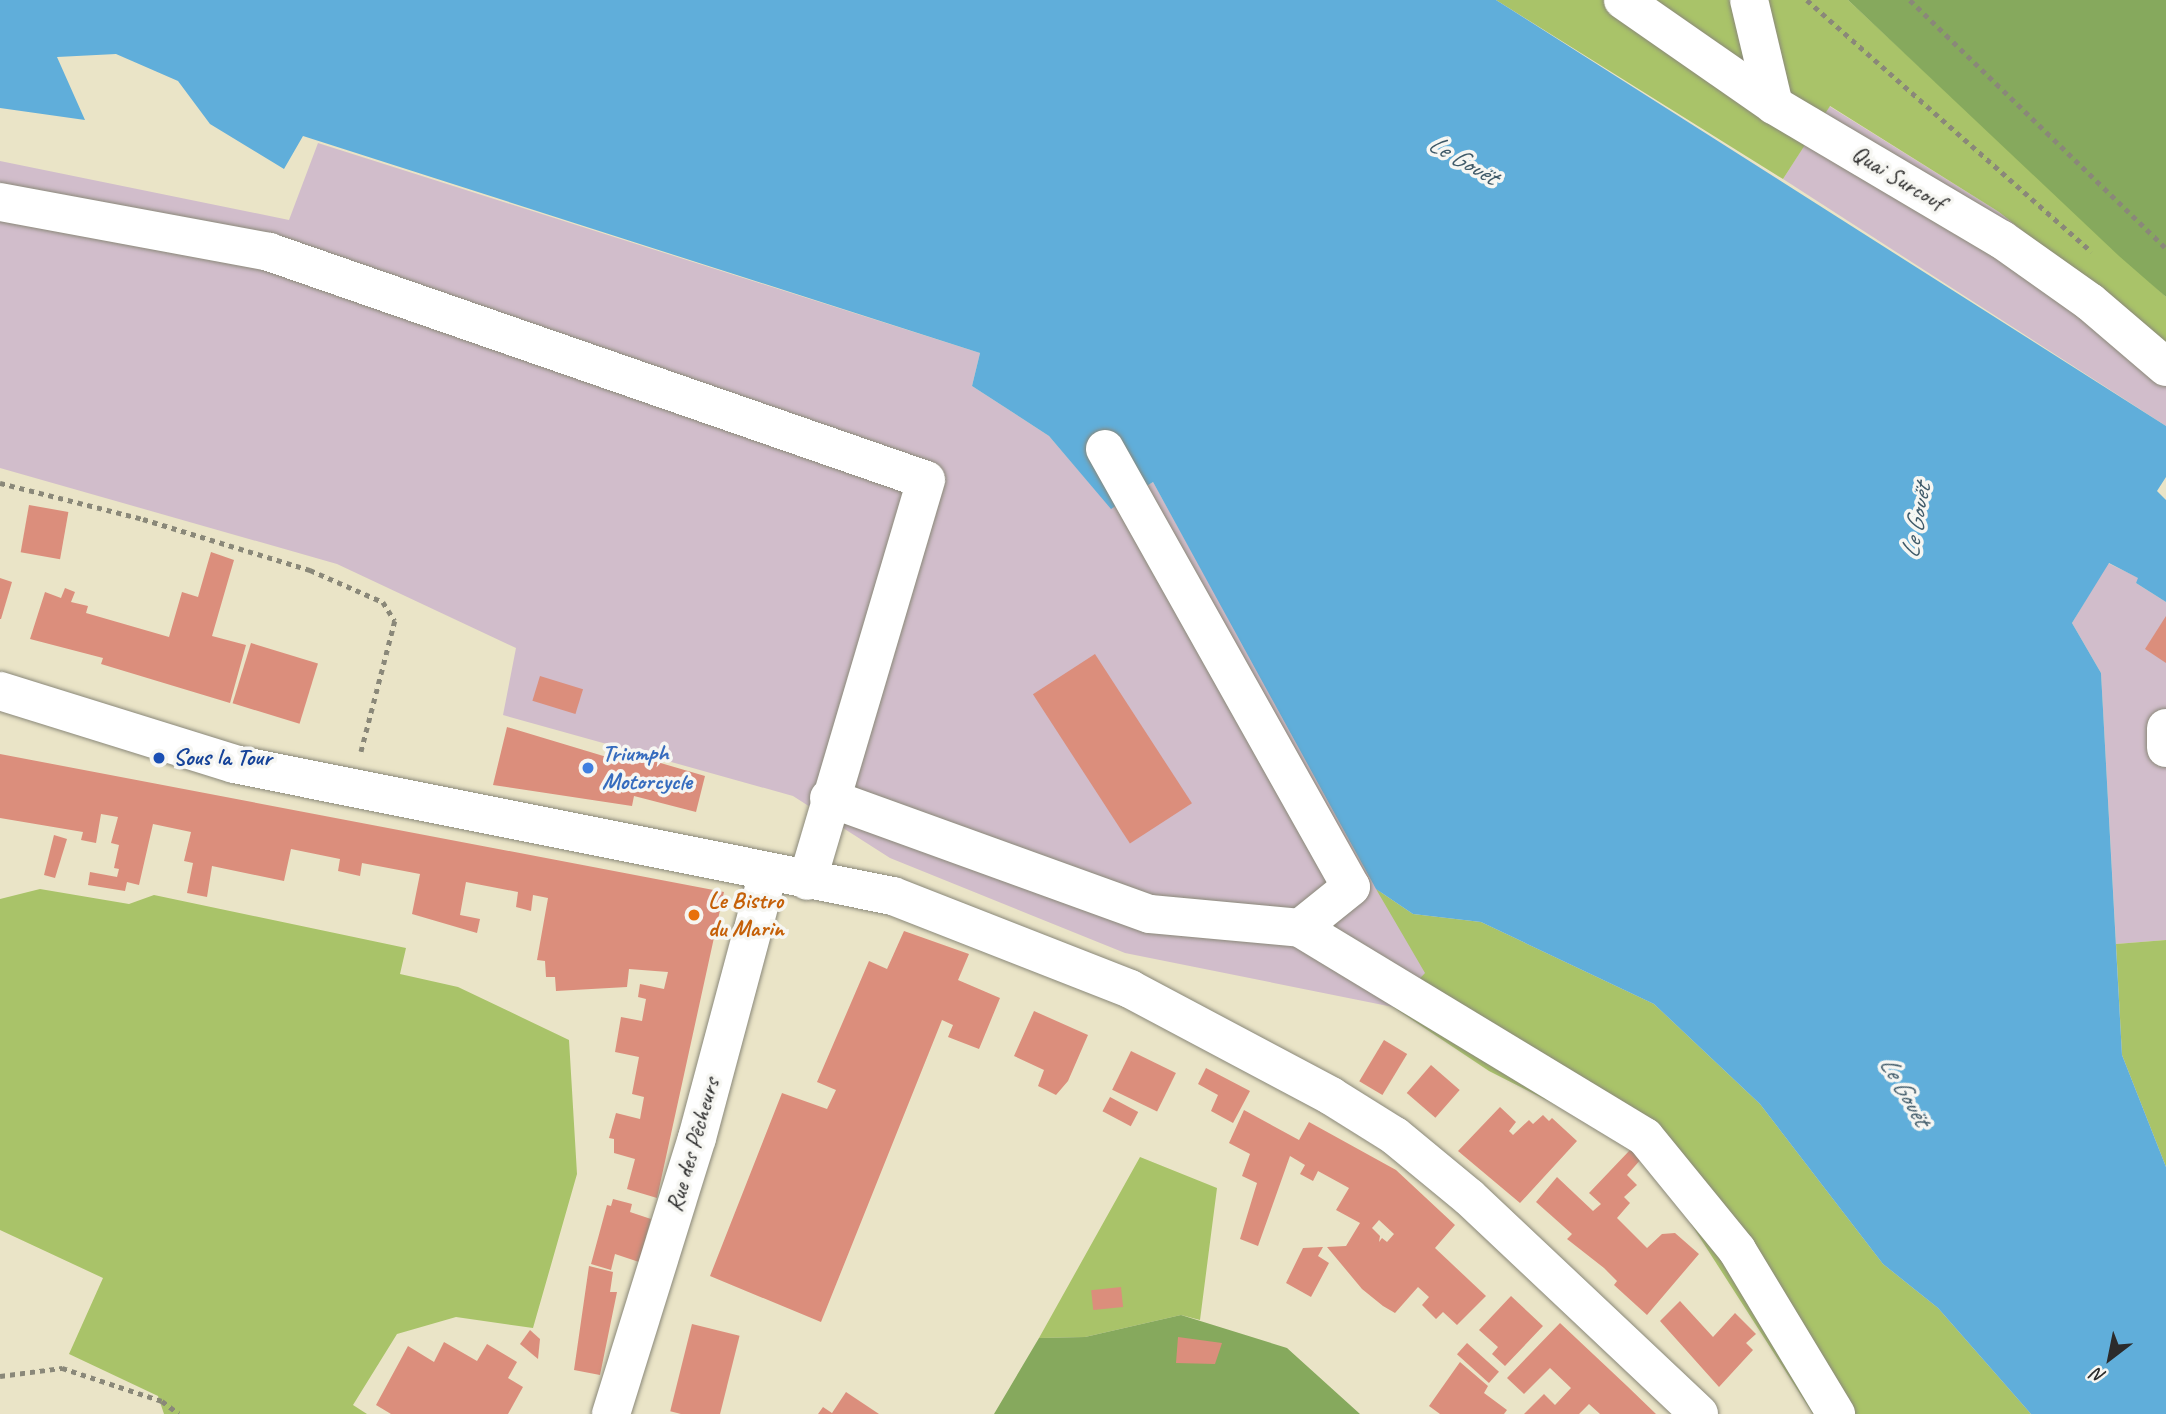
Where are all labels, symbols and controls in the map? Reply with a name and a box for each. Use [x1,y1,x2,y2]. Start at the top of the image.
water label: Le Gouët [1423,128,1503,192]
street label: Quai Surcouf [1847,139,1949,217]
water label: Le Gouët [1894,482,1938,560]
place label: Triumph Motorcycle [602,740,692,796]
place label: Sous la Tour [173,744,272,772]
marker: Sous la Tour [151,750,167,766]
marker: Triumph Motorcycle [580,760,596,776]
place label: Le Bistro du Marin [708,887,785,943]
marker: Le Bistro du Marin [686,907,702,923]
water label: Le Gouët [1873,1051,1937,1131]
street label: Rue des Pêcheurs [660,1075,726,1215]
north arrow [2075,1323,2145,1393]
text: N [2088,1363,2110,1389]

